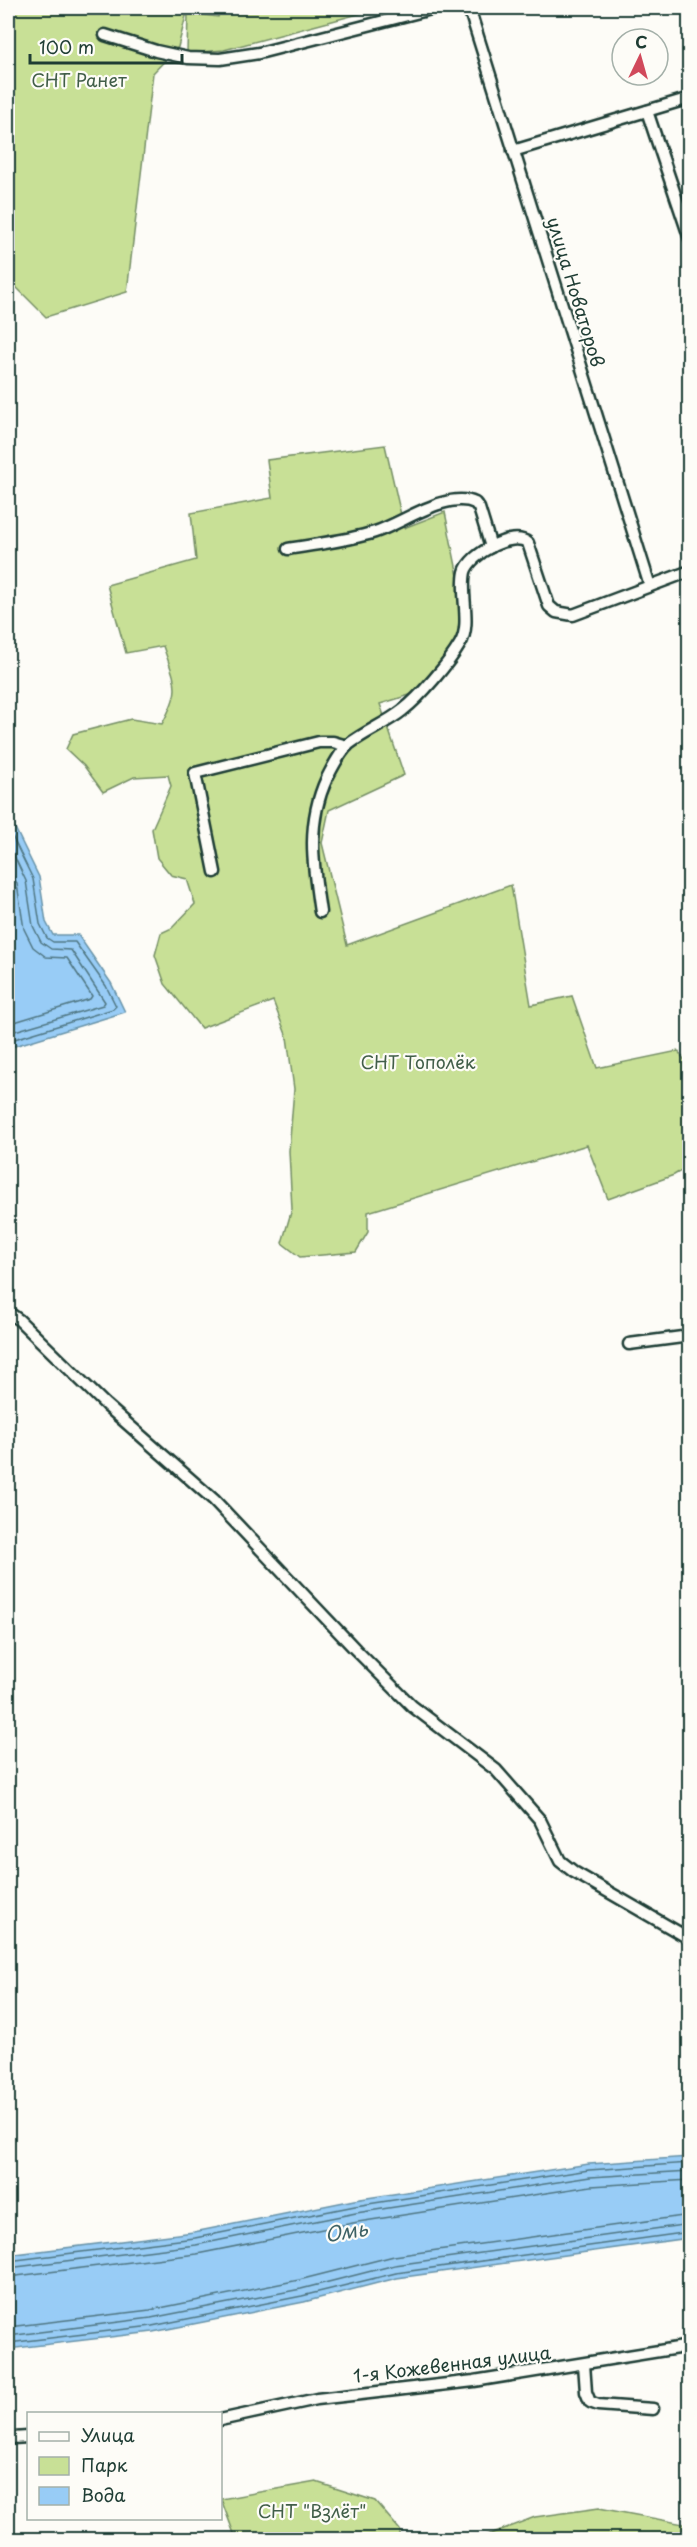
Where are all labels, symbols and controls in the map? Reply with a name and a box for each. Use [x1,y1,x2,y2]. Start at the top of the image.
scale bar [30,27,182,65]
north arrow [610,27,670,87]
text: С [634,29,648,54]
text: 100 m [39,33,94,60]
park label: СНТ Ранет [31,66,127,93]
street label: улица Новаторов [541,213,612,370]
park label: СНТ Тополёк [361,1048,476,1075]
water label: Омь [322,2213,371,2249]
street label: 1-я Кожевенная улица [351,2338,553,2389]
legend [27,2412,222,2520]
text: Улица [81,2421,135,2448]
text: Парк [81,2451,128,2478]
text: Вода [81,2481,126,2508]
park label: СНТ "Взлёт" [258,2497,366,2524]

